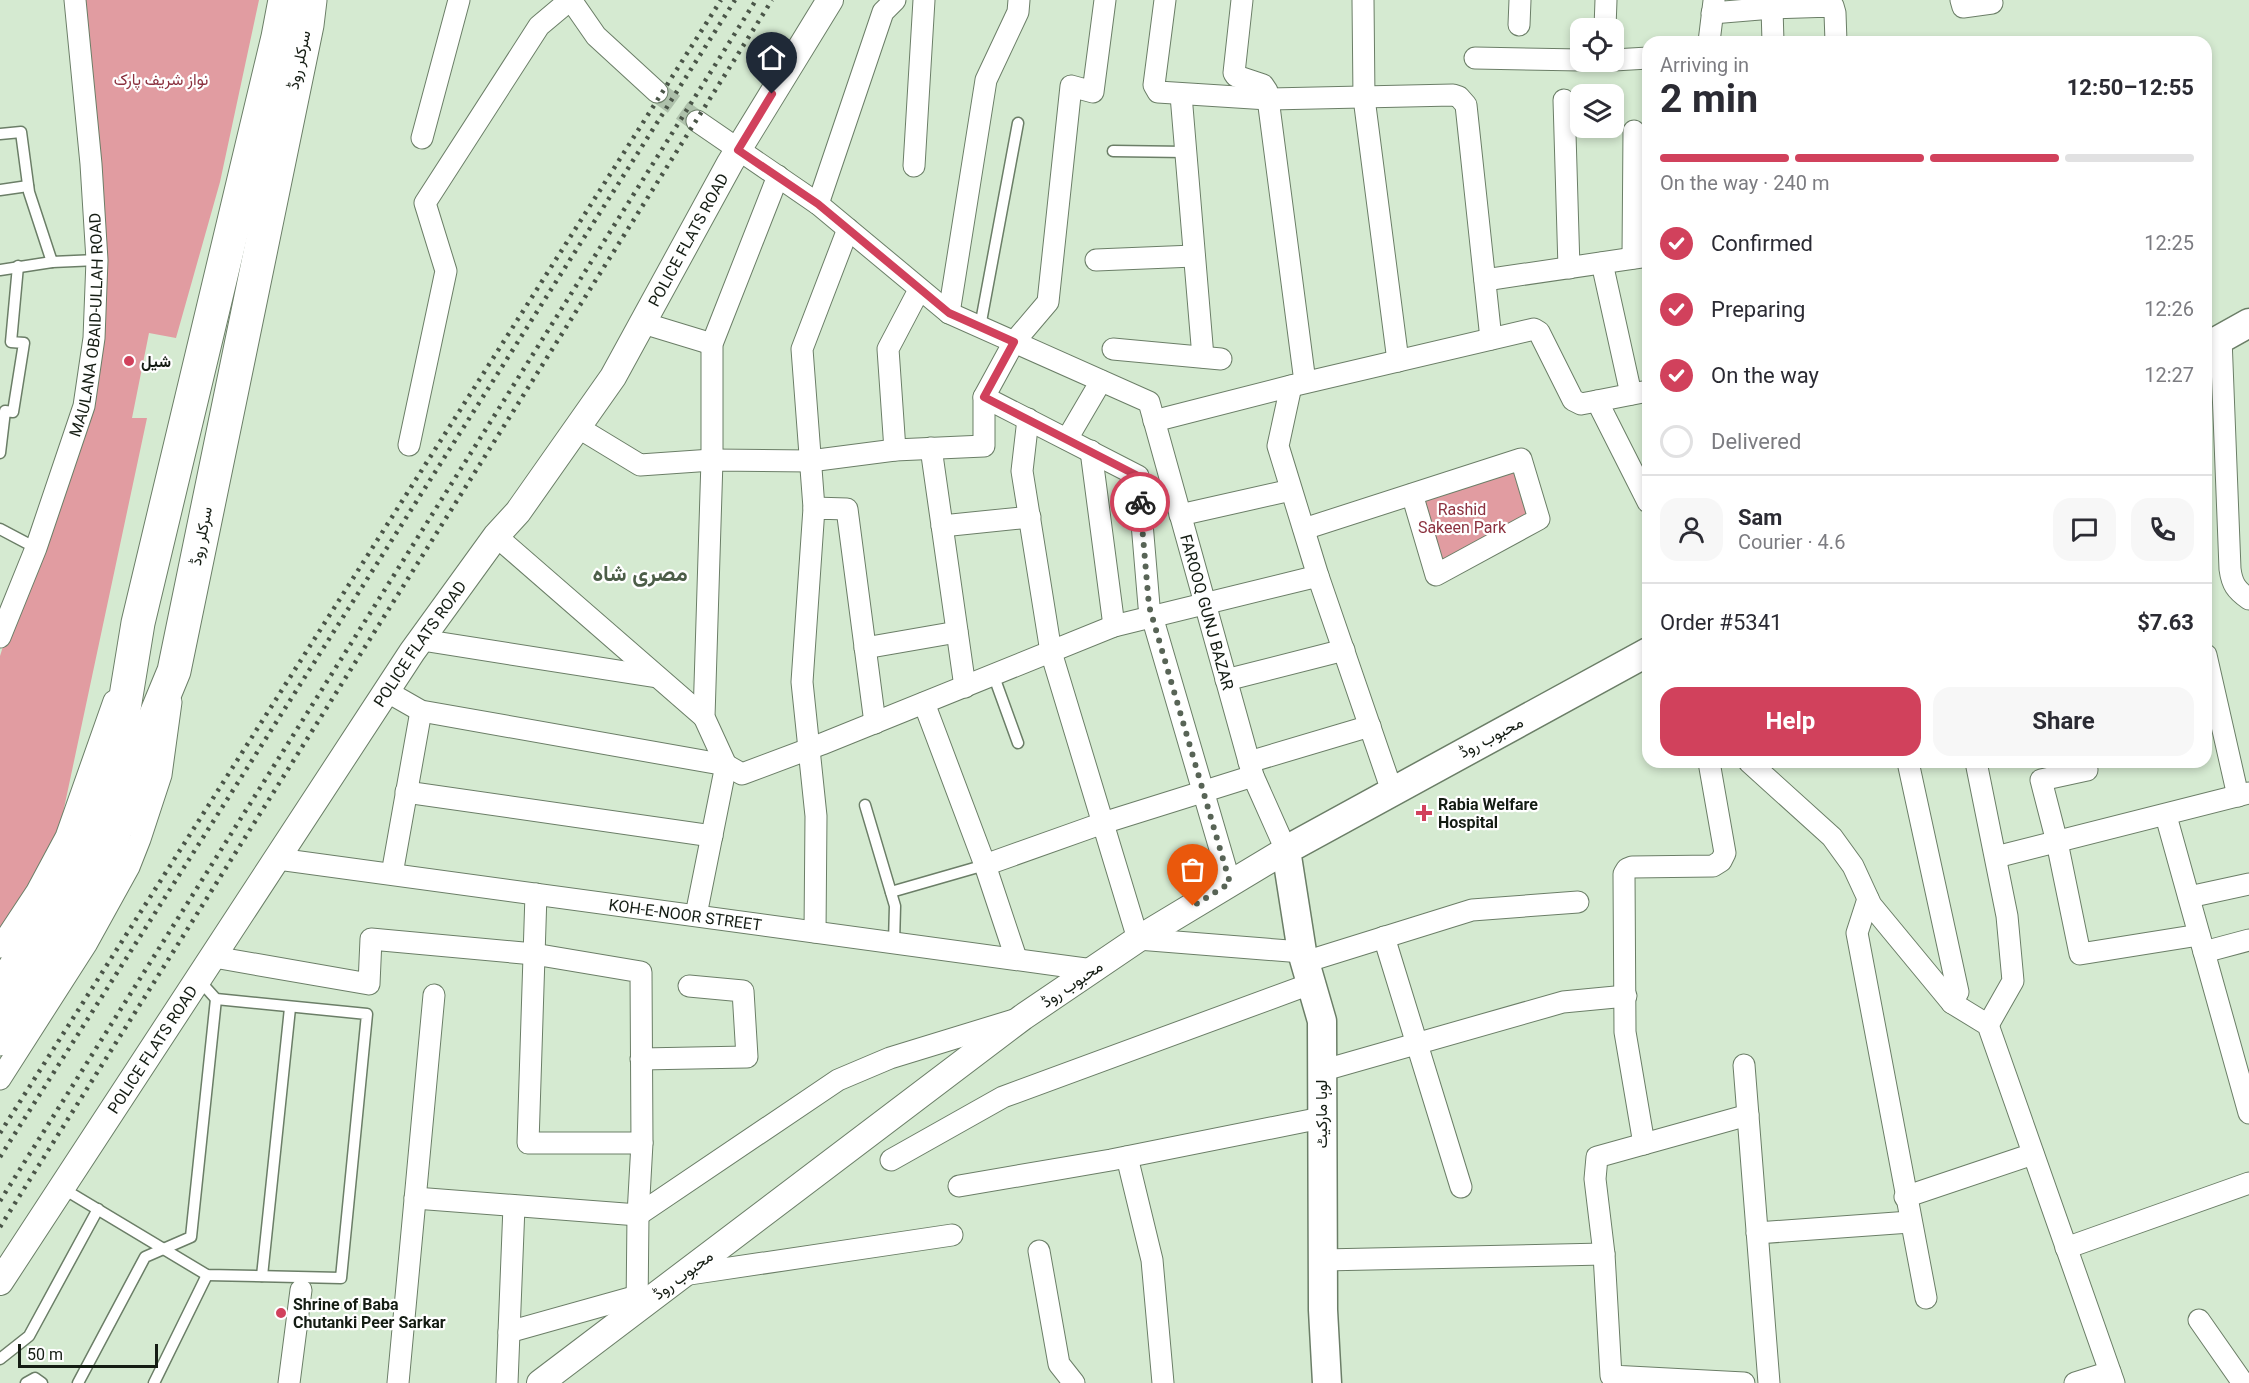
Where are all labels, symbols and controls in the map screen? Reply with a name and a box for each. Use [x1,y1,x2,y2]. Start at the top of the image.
map controls [1570,18,1624,138]
button: locate [1570,18,1624,72]
street label: سرکلر روڈ [284,29,315,91]
pin [746,32,797,94]
icon: home [755,41,788,74]
text: Arriving in [1660,53,1749,77]
park label: نواز شریف پارک [114,70,208,91]
text: 12:50–12:55 [2067,75,2194,100]
text: 2 min [1660,76,1758,122]
button: layers [1570,84,1624,138]
street label: POLICE FLATS ROAD [644,170,732,310]
text: On the way · 240 m [1660,171,1829,195]
street label: MAULANA OBAID-ULLAH ROAD [65,212,107,439]
icon: check [1660,227,1693,260]
text: Confirmed [1711,231,1813,256]
text: 12:25 [2144,231,2194,255]
icon: check [1660,293,1693,326]
text: Preparing [1711,297,1805,322]
text: 12:26 [2144,297,2194,321]
place label: شیل [141,352,171,371]
marker: شیل [122,354,136,368]
icon: check [1660,359,1693,392]
text: On the way [1711,363,1819,388]
text: 12:27 [2144,363,2194,387]
text: Delivered [1711,429,1801,454]
courier [1110,472,1170,532]
icon: bike [1124,486,1157,519]
button: person [1660,498,1723,561]
button: chat [2053,498,2116,561]
button: phone [2131,498,2194,561]
park label: Rashid Sakeen Park [1418,500,1507,537]
street label: سرکلر روڈ [186,505,217,567]
text: Sam [1738,505,1782,530]
text: Courier · 4.6 [1738,530,1845,554]
street label: FAROOQ GUNJ BAZAR [1177,532,1238,692]
district label: مصری شاہ [592,561,688,587]
street label: POLICE FLATS ROAD [369,577,470,710]
text: Order #5341 [1660,610,1782,635]
text: $7.63 [2137,610,2194,635]
button: Help [1660,687,1921,756]
button: Share [1933,687,2194,756]
street label: محبوب روڈ [1456,712,1527,763]
place label: Rabia Welfare Hospital [1438,795,1538,832]
marker: Rabia Welfare Hospital [1415,804,1433,822]
pin [1167,844,1218,906]
icon: bag [1176,853,1209,886]
street label: KOH-E-NOOR STREET [608,895,763,934]
street label: محبوب روڈ [1038,957,1107,1012]
street label: POLICE FLATS ROAD [103,982,201,1117]
street label: لوہا مارکیٹ [1312,1080,1332,1148]
street label: محبوب روڈ [649,1246,717,1304]
place label: Shrine of Baba Chutanki Peer Sarkar [293,1295,446,1332]
marker: Shrine of Baba Chutanki Peer Sarkar [274,1306,288,1320]
scale bar [18,1341,158,1368]
text: 50 m [27,1345,63,1364]

